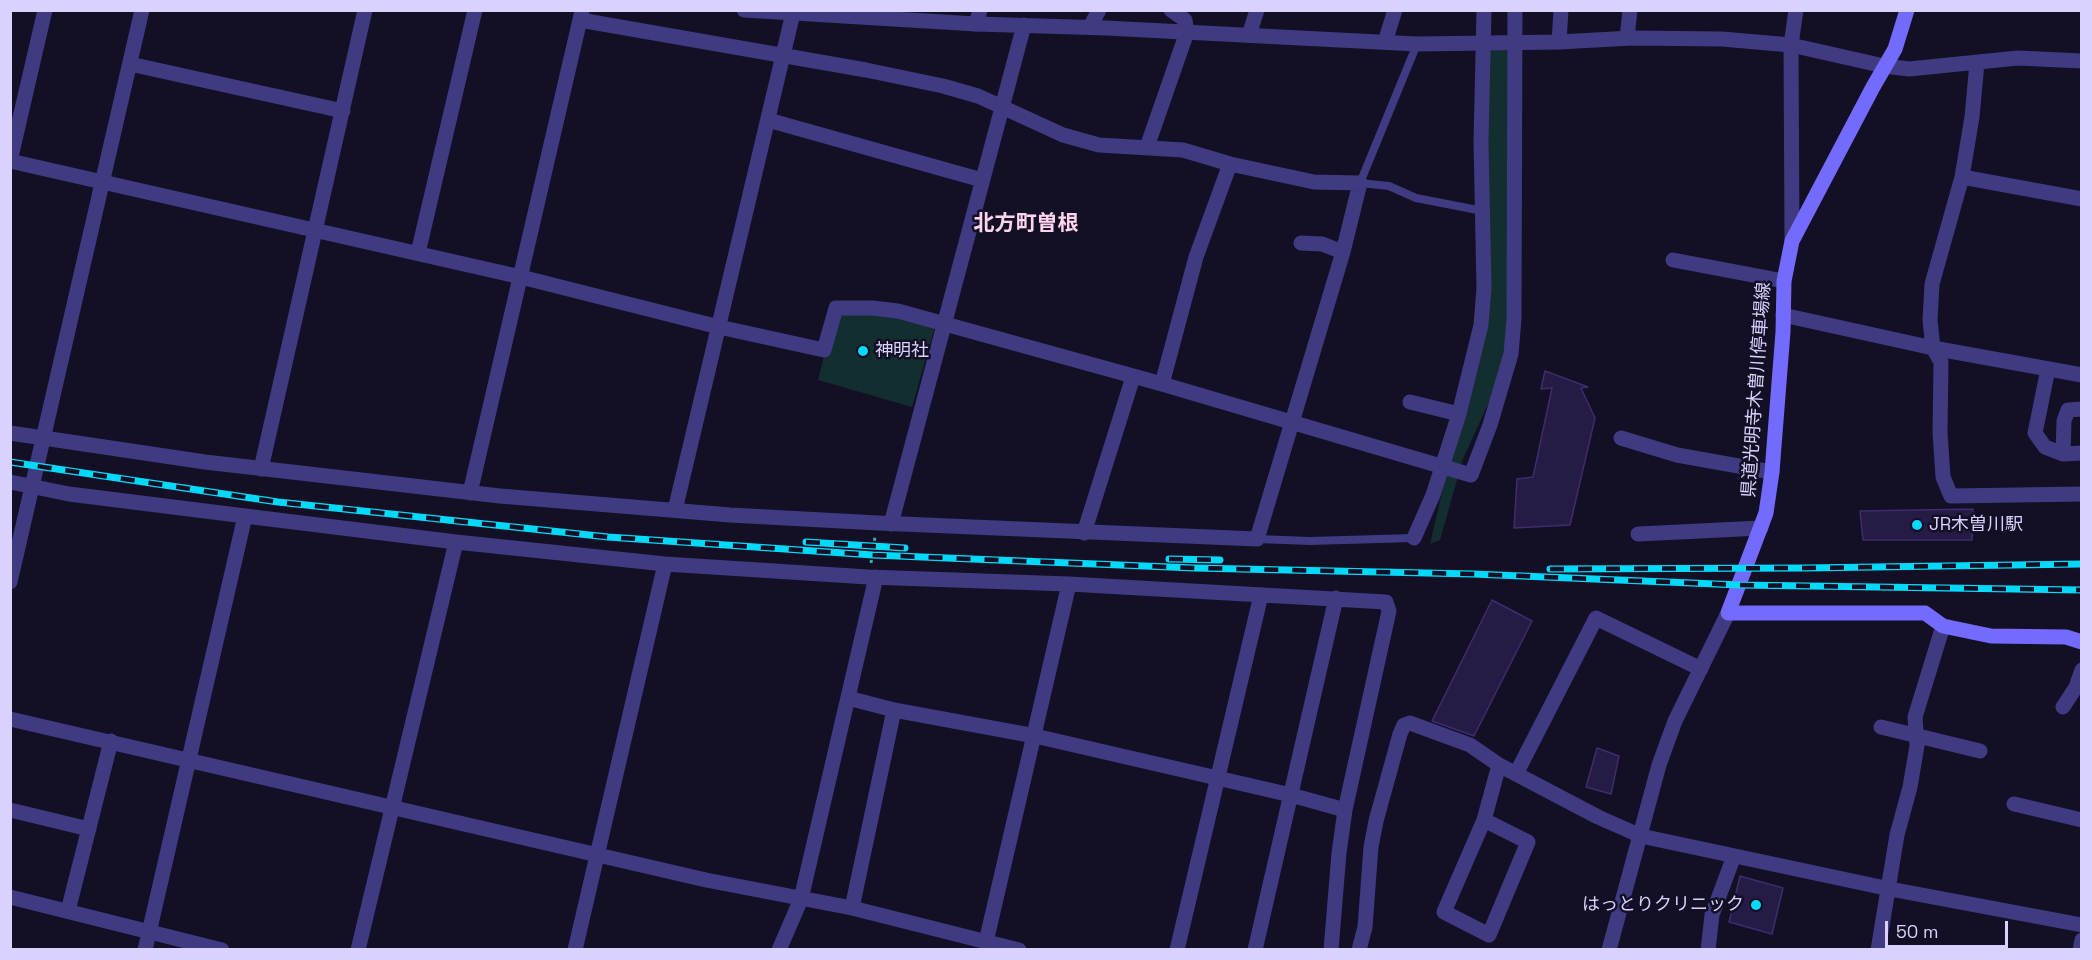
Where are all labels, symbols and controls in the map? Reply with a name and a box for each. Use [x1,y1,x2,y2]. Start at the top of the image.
district label: 北方町曽根 [974,211,1078,237]
street label: 県道光明寺木曽川停車場線 [1739,282,1775,498]
place label: 神明社 [875,340,929,362]
marker: 神明社 [856,344,870,358]
place label: JR木曽川駅 [1929,514,2023,536]
marker: JR木曽川駅 [1910,518,1924,532]
place label: はっとりクリニック [1582,894,1744,916]
marker: はっとりクリニック [1749,898,1763,912]
scale bar [1888,909,2011,947]
text: 50 m [1896,920,1938,943]

